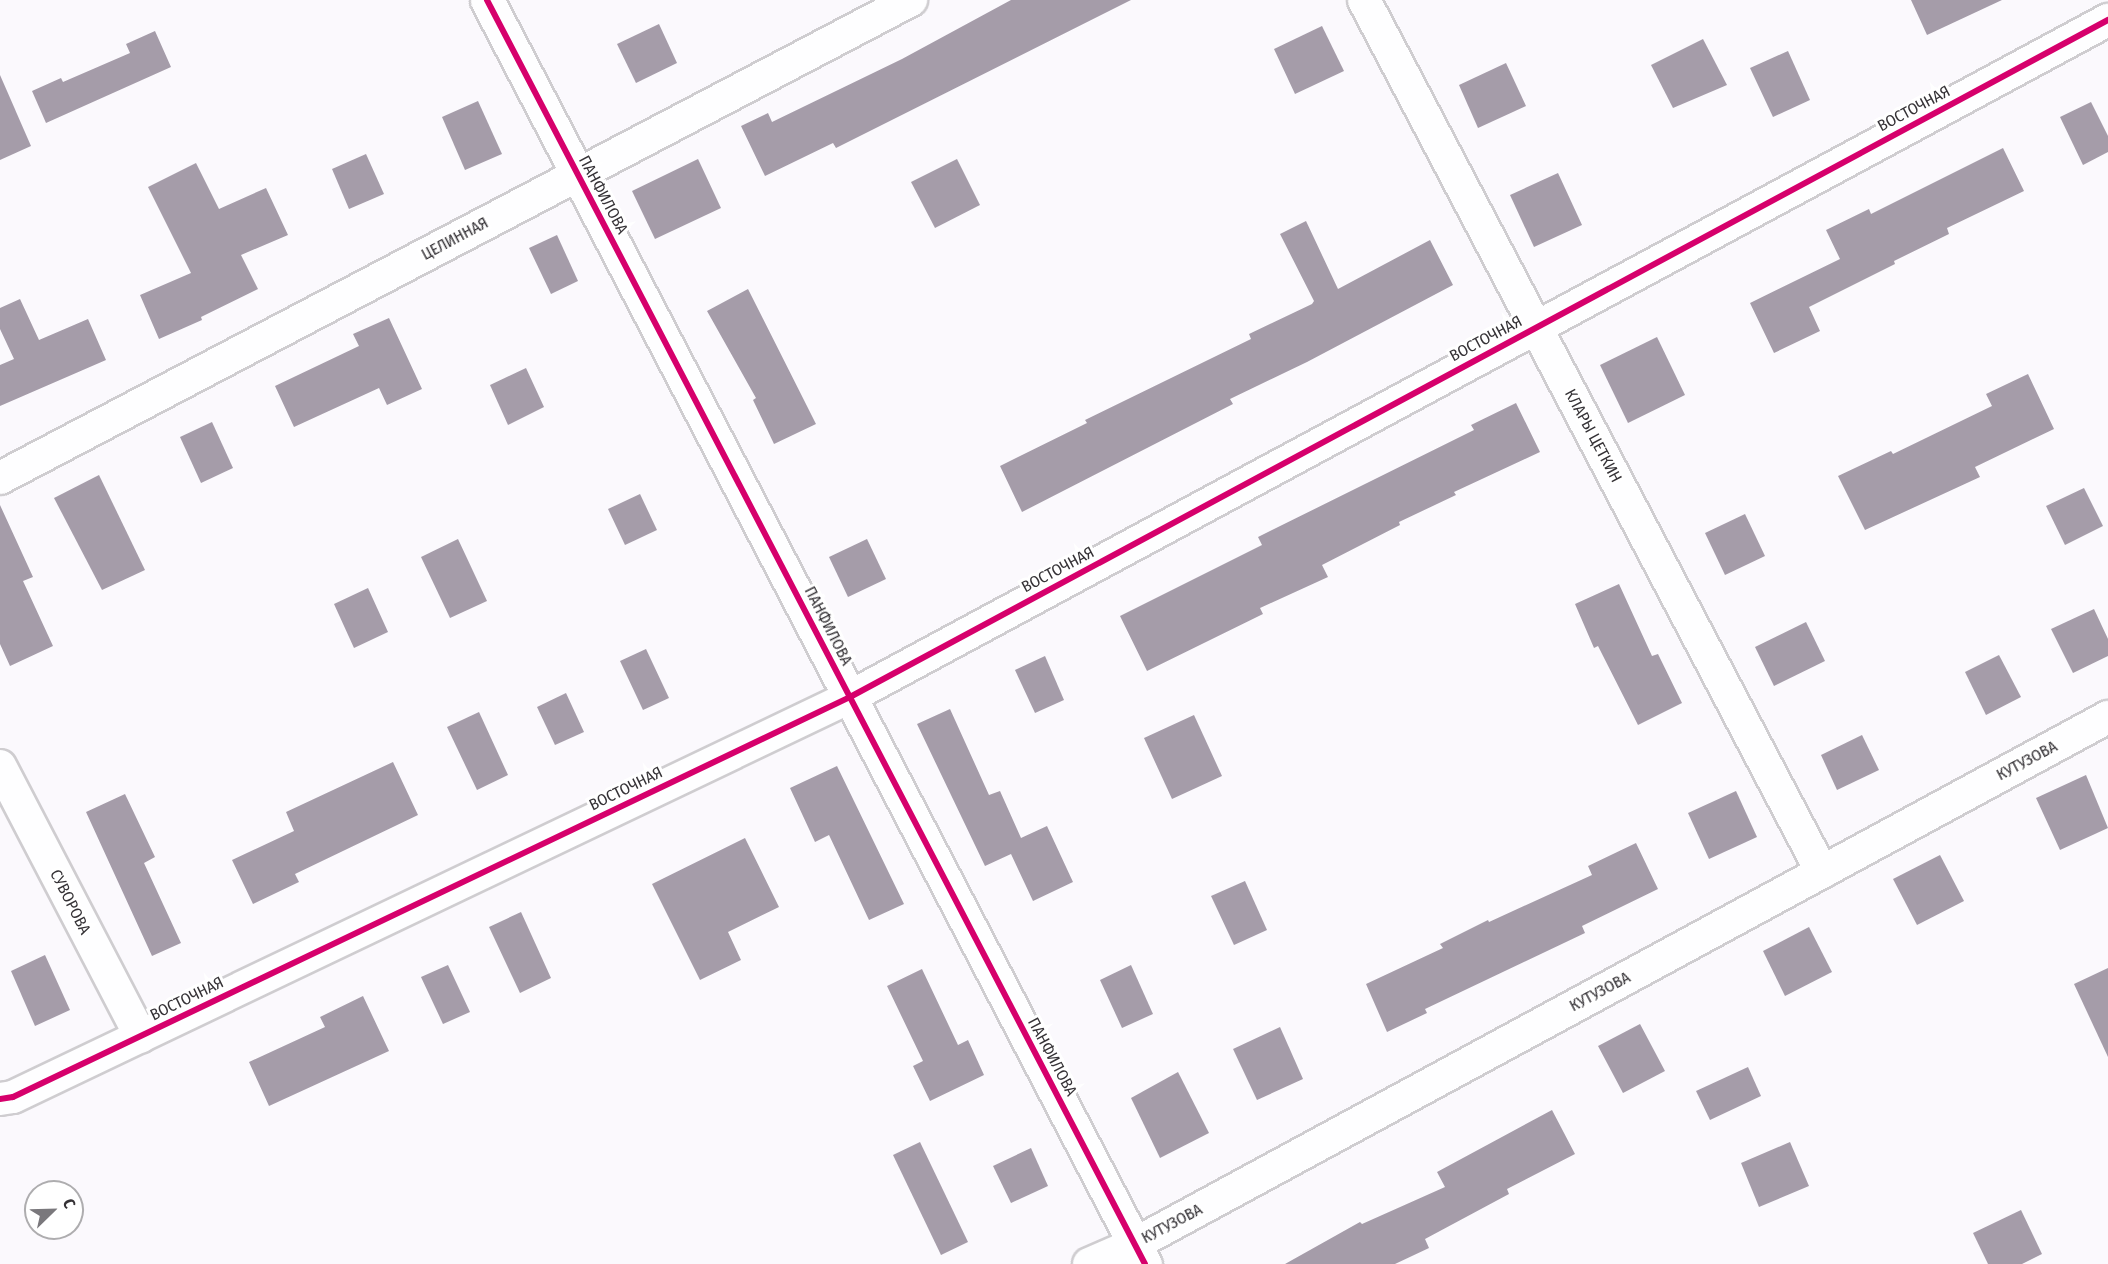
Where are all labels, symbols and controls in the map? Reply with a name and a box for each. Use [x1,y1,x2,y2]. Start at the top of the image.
street label: ВОСТОЧНАЯ [1874,82,1954,136]
street label: ПАНФИЛОВА [574,153,632,237]
street label: ЦЕЛИННАЯ [418,213,492,265]
street label: ВОСТОЧНАЯ [1446,312,1526,366]
street label: КЛАРЫ ЦЕТКИН [1560,386,1626,486]
street label: ВОСТОЧНАЯ [1018,543,1098,597]
street label: ПАНФИЛОВА [800,583,856,669]
street label: КУТУЗОВА [1993,737,2061,785]
street label: ВОСТОЧНАЯ [586,763,666,815]
street label: СУВОРОВА [46,866,94,938]
street label: КУТУЗОВА [1566,968,1634,1016]
street label: ВОСТОЧНАЯ [147,973,227,1025]
street label: ПАНФИЛОВА [1023,1015,1081,1099]
north arrow [24,1180,84,1240]
text: С [59,1196,80,1211]
street label: КУТУЗОВА [1138,1200,1206,1248]

